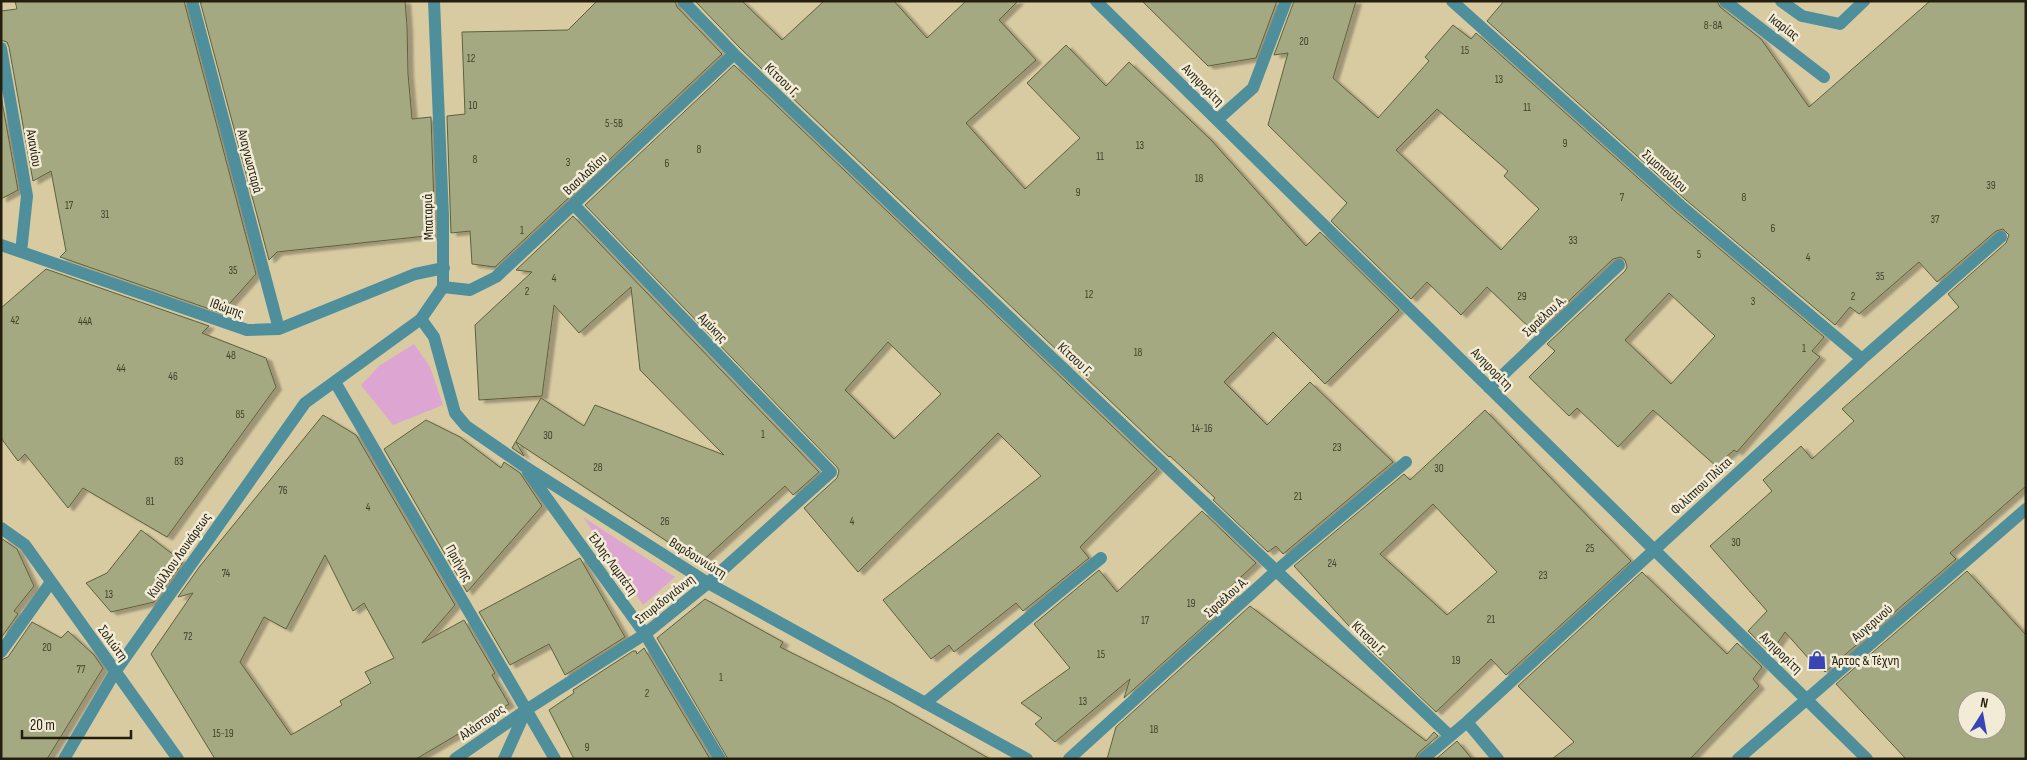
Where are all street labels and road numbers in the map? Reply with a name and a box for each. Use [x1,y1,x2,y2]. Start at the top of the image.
street label: Ικαρίας [1765,10,1803,44]
street label: Κίτσου Γ. [761,59,803,101]
street label: Ανηφορίτη [1178,60,1228,110]
street label: Αναγνωσταρά [233,126,267,195]
street label: Ανανίου [22,127,46,168]
street label: Σιμοπούλου [1639,146,1691,196]
street label: Βασιλαδίου [559,149,611,199]
street label: Μπαταριά [419,193,437,240]
street label: Σφαέλου Α. [1519,292,1569,340]
street label: Ιθώμης [208,294,246,322]
street label: Αμύκης [694,309,731,346]
street label: Κίτσου Γ. [1054,339,1096,379]
street label: Ανηφορίτη [1467,344,1517,394]
street label: Φιλίππου Πλύτα [1667,453,1735,519]
street label: Κυρίλλου Λουκάρεως [143,509,215,601]
street label: Έλλης Λαμπέτη [584,529,641,599]
street label: Βαρδουνιώτη [666,534,730,582]
street label: Πριήνης [442,541,476,585]
street label: Σπυριδογιάννη [632,571,698,627]
street label: Σφαέλου Α. [1201,573,1251,621]
street label: Αυγερινού [1847,601,1896,646]
street label: Κίτσου Γ. [1348,617,1390,659]
street label: Σολιώτη [94,622,132,664]
street label: Ανηφορίτη [1755,628,1806,677]
street label: Αλάστορος [455,700,508,744]

